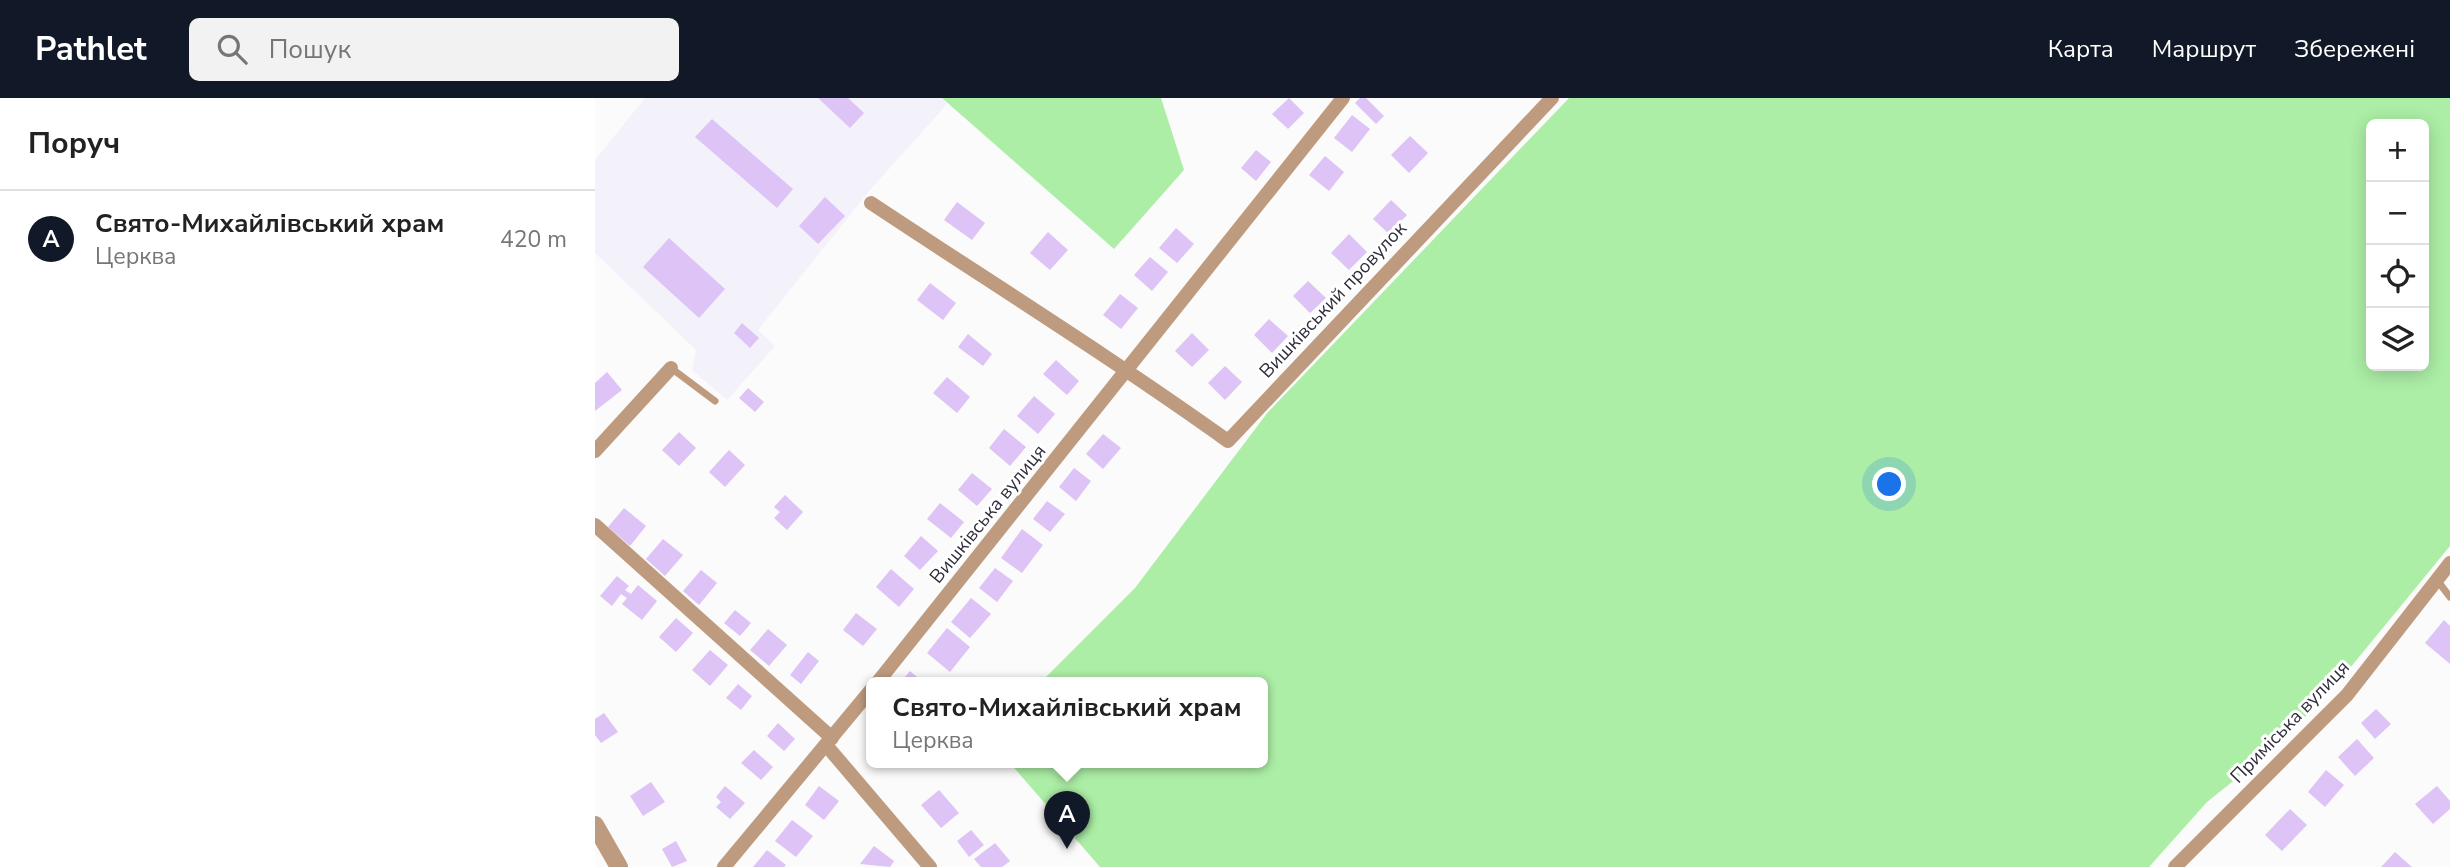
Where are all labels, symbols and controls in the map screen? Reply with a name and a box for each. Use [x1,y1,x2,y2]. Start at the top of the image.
search box [189,18,679,81]
text: Pathlet [35,27,147,72]
icon: search [213,30,251,68]
text: Пошук [269,32,351,67]
text: Карта [2048,33,2114,65]
text: Маршрут [2152,33,2256,65]
text: Збережені [2294,33,2415,65]
map controls [2366,119,2429,371]
button: + [2366,119,2429,182]
text: Поруч [28,123,120,164]
button: − [2366,182,2429,245]
text: Свято-Михайлівський храм [95,206,444,241]
street label: Вишківський провулок [1254,216,1412,384]
text: A [42,224,60,255]
text: 420 m [500,224,567,255]
text: Церква [95,241,176,272]
button: locate [2366,245,2429,308]
button: layers [2366,308,2429,371]
street label: Вишківська вулиця [924,439,1052,589]
your location [1872,467,1906,501]
street label: Приміська вулиця [2225,655,2355,789]
popup [866,677,1268,768]
text: Свято-Михайлівський храм [892,690,1242,725]
text: Церква [892,725,974,756]
pin: A [1044,791,1090,849]

